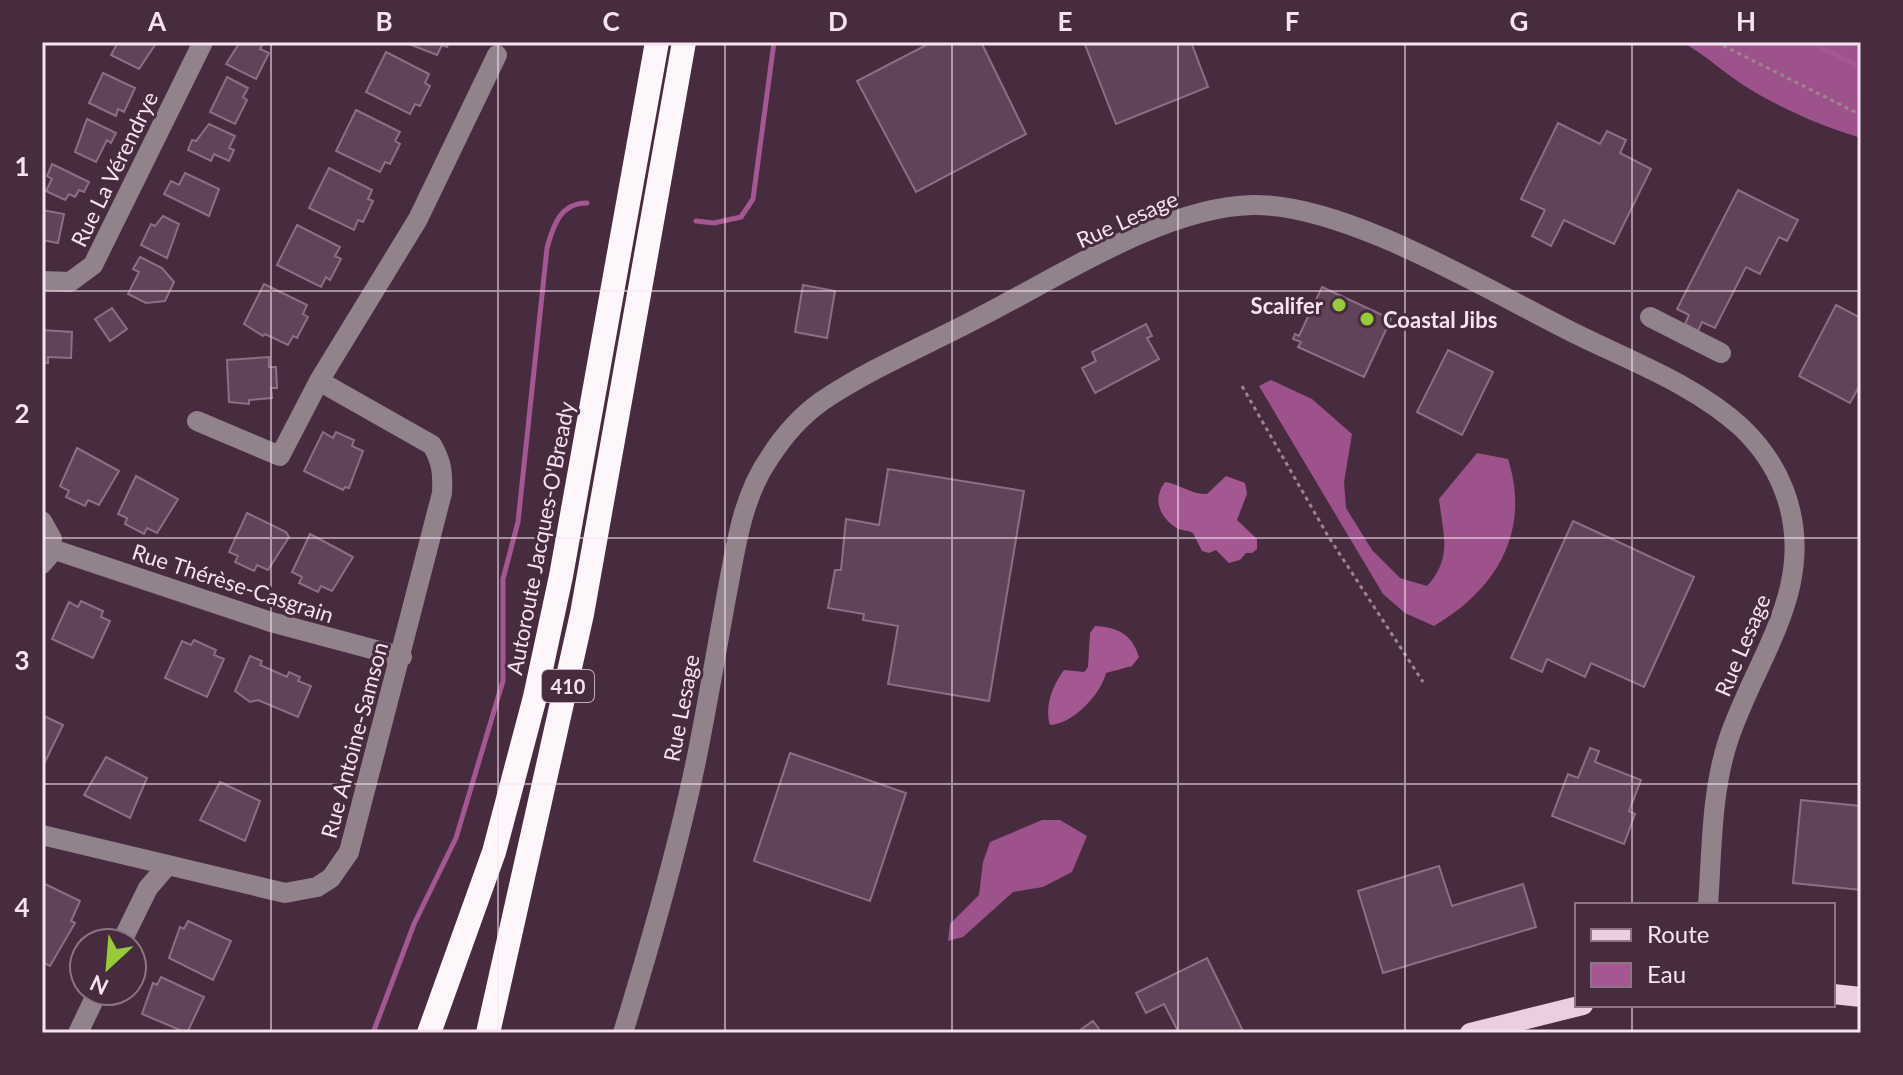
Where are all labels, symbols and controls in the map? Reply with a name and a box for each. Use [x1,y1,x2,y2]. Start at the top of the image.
text: A [147,5,167,37]
text: B [375,5,393,37]
text: C [602,5,620,37]
text: D [828,5,848,37]
text: E [1058,5,1072,37]
text: F [1285,5,1299,37]
text: G [1510,5,1528,37]
text: H [1736,5,1756,37]
street label: Rue La Vérendrye [65,87,163,251]
text: 1 [14,150,30,182]
street label: Rue Lesage [1072,185,1182,253]
place label: Scalifer [1251,292,1324,319]
marker: Scalifer [1330,296,1348,314]
place label: Coastal Jibs [1383,306,1497,333]
marker: Coastal Jibs [1358,310,1376,328]
text: 2 [14,397,30,429]
street label: Autoroute Jacques-O'Bready [500,398,580,677]
street label: Rue Thérèse-Casgrain [129,538,337,628]
street label: Rue Lesage [1708,590,1776,700]
street label: Rue Antoine-Samson [315,639,393,841]
text: 3 [14,644,30,676]
street label: Rue Lesage [657,652,705,764]
road number: 410 [542,670,594,702]
text: 4 [14,891,30,923]
legend [1575,903,1835,1007]
text: Route [1647,919,1709,948]
north arrow [68,927,148,1007]
text: Eau [1647,959,1686,988]
text: N [85,970,113,1001]

